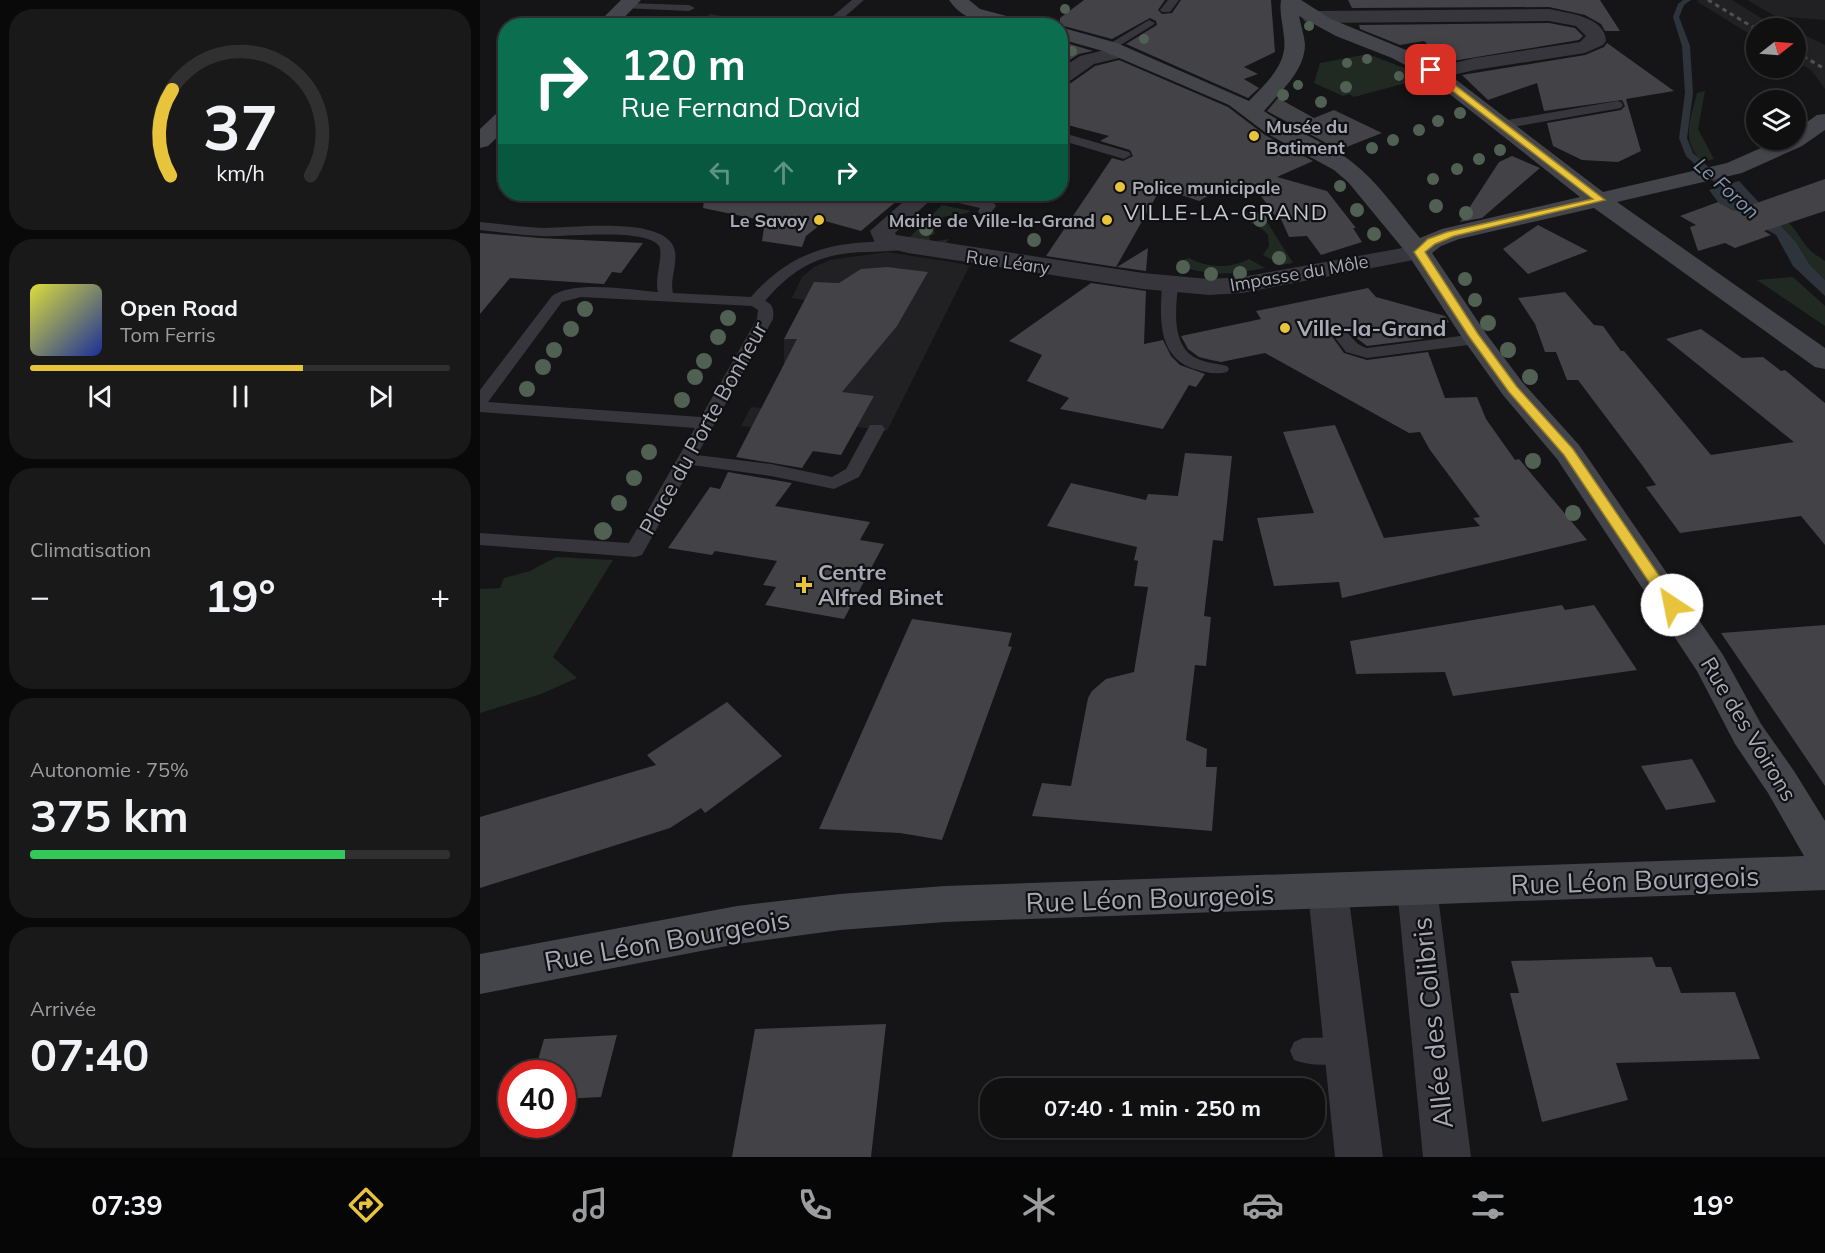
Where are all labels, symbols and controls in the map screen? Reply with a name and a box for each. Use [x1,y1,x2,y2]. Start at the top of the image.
north arrow [1746,18,1806,78]
map controls [1746,18,1806,150]
text: 120 m [621,38,746,91]
icon: right [522,42,600,120]
pin [1405,44,1456,95]
icon: arrive [1414,53,1447,86]
text: 37 [203,87,277,166]
text: Rue Fernand David [621,90,860,124]
button: layers [1746,90,1806,150]
place label: Musée du Batiment [1266,115,1348,159]
marker: Musée du Batiment [1247,129,1261,143]
water label: Le Foron [1689,152,1765,224]
icon: left [704,156,737,189]
icon: ahead [767,156,800,189]
icon: right [830,156,863,189]
text: km/h [216,160,264,187]
place label: Police municipale [1132,176,1281,199]
marker: Police municipale [1113,180,1127,194]
district label: VILLE-LA-GRAND [1123,198,1329,226]
place label: Le Savoy [730,209,807,232]
place label: Mairie de Ville-la-Grand [889,209,1095,232]
marker: Le Savoy [812,213,826,227]
marker: Mairie de Ville-la-Grand [1100,213,1114,227]
street label: Rue Léary [965,245,1052,279]
street label: Impasse du Môle [1228,250,1370,296]
text: Open Road [120,294,238,322]
place label: Ville-la-Grand [1296,314,1446,342]
street label: Place du Porte Bonheur [633,317,773,539]
marker: Ville-la-Grand [1278,321,1292,335]
text: Tom Ferris [120,322,216,347]
icon: previous [84,380,117,413]
icon: pause [224,380,257,413]
icon: next [364,380,397,413]
text: Climatisation [30,537,151,562]
place label: Centre Alfred Binet [818,558,943,611]
text: 19° [204,567,276,623]
position arrow [1640,573,1704,637]
text: − [30,575,50,616]
text: + [430,575,450,616]
marker: Centre Alfred Binet [795,576,813,594]
street label: Rue des Voirons [1695,652,1803,806]
text: Autonomie · 75% [30,757,189,782]
text: 375 km [30,787,189,843]
street label: Rue Léon Bourgeois [1510,859,1760,901]
street label: Rue Léon Bourgeois [1025,877,1275,919]
street label: Rue Léon Bourgeois [542,902,792,978]
street label: Allée des Colibris [1404,916,1460,1130]
text: Arrivée [30,996,96,1021]
text: 07:40 [30,1026,149,1082]
speed limit sign: 40 [498,1060,576,1138]
text: 07:40 · 1 min · 250 m [1044,1094,1261,1122]
icon: directions [345,1184,387,1226]
icon: music [569,1184,611,1226]
icon: phone [794,1184,836,1226]
icon: climate [1018,1184,1060,1226]
icon: car [1242,1184,1284,1226]
icon: filters [1467,1184,1509,1226]
text: 07:39 [91,1188,163,1222]
text: 19° [1691,1188,1734,1222]

